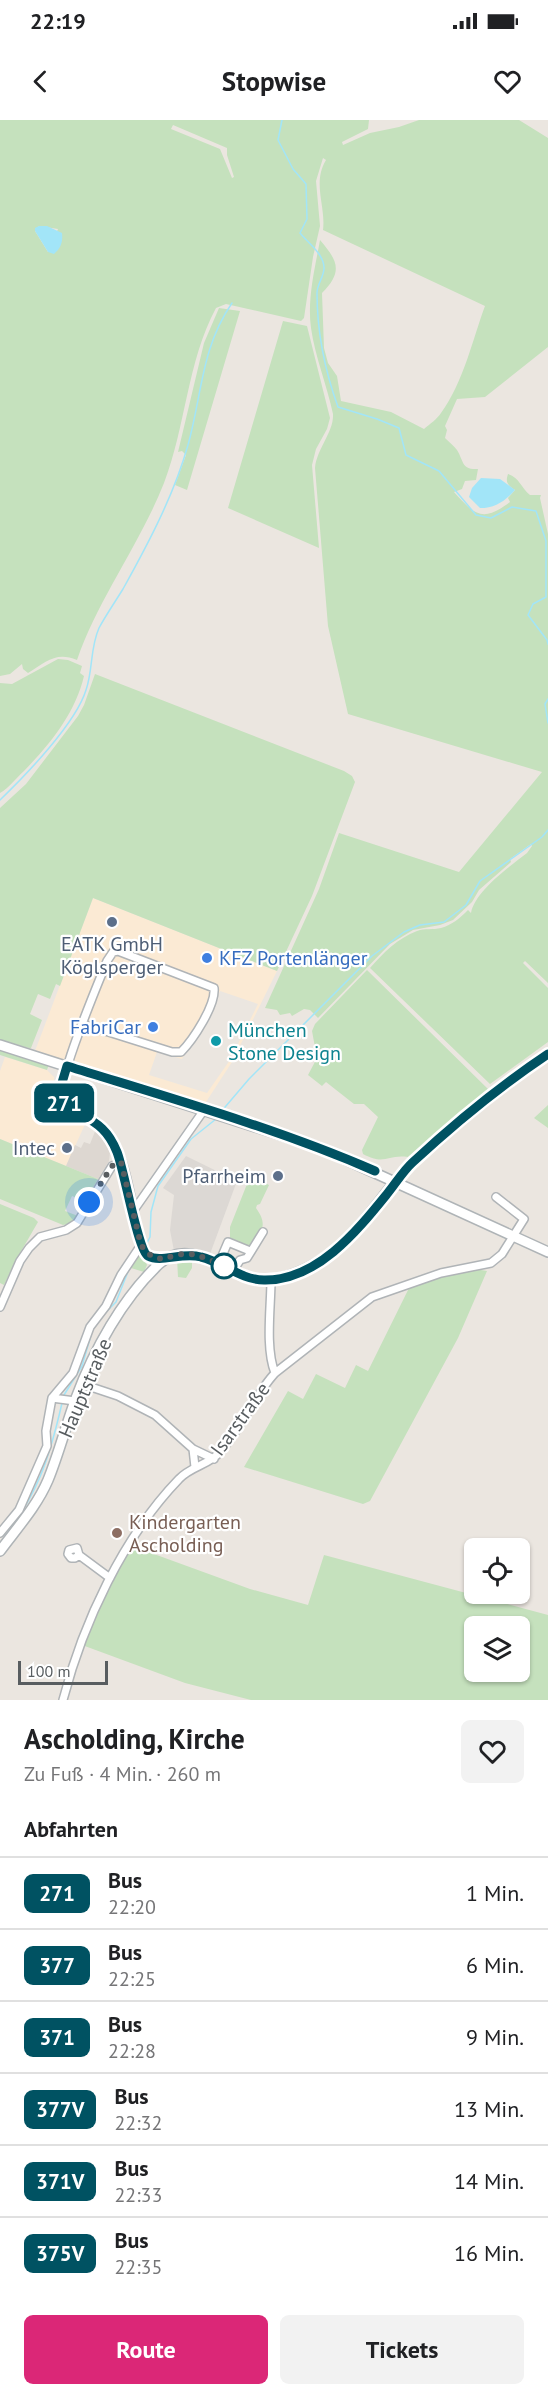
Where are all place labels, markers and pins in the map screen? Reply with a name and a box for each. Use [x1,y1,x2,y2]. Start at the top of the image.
marker: EATK GmbH Köglsperger [105,915,119,929]
place label: EATK GmbH Köglsperger [61,931,163,980]
place label: KFZ Portenlänger [219,945,368,971]
marker: KFZ Portenlänger [200,951,214,965]
place label: FabriCar [70,1014,141,1040]
place label: München Stone Design [228,1017,341,1066]
marker: FabriCar [146,1020,160,1034]
marker: München Stone Design [209,1034,223,1048]
place label: Intec [13,1135,55,1161]
marker: Intec [60,1141,74,1155]
place label: Pfarrheim [182,1163,266,1189]
marker: Pfarrheim [271,1169,285,1183]
unlabelled marker [211,1253,237,1279]
place label: Kindergarten Ascholding [129,1509,241,1558]
marker: Kindergarten Ascholding [110,1526,124,1540]

